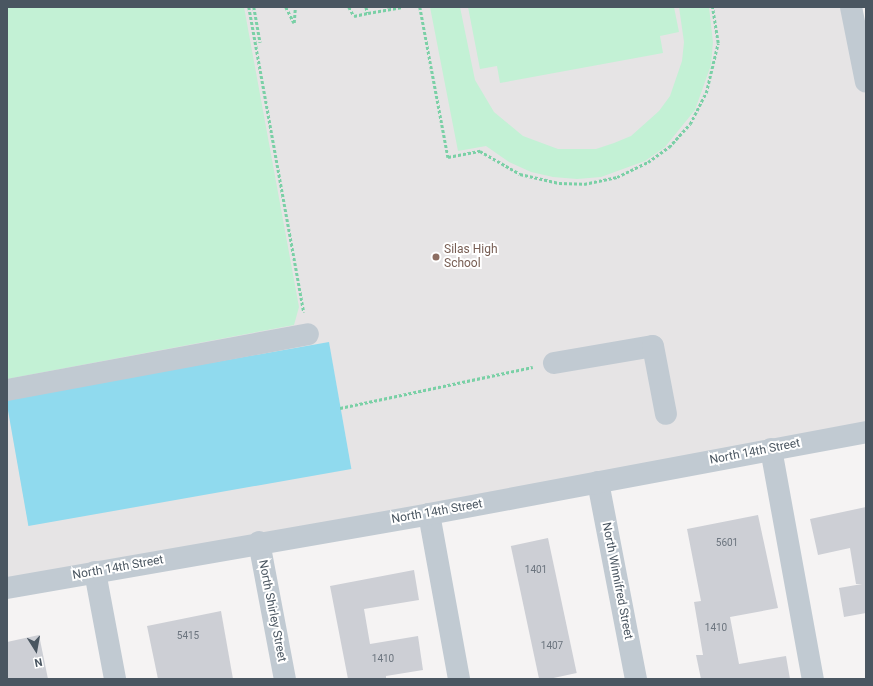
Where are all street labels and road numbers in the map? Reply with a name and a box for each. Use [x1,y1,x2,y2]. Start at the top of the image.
street label: North 14th Street [709,436,801,468]
street label: North 14th Street [390,497,484,527]
street label: North Winnifred Street [599,521,635,641]
street label: North 14th Street [71,553,165,583]
street label: North Shirley Street [255,559,289,663]

